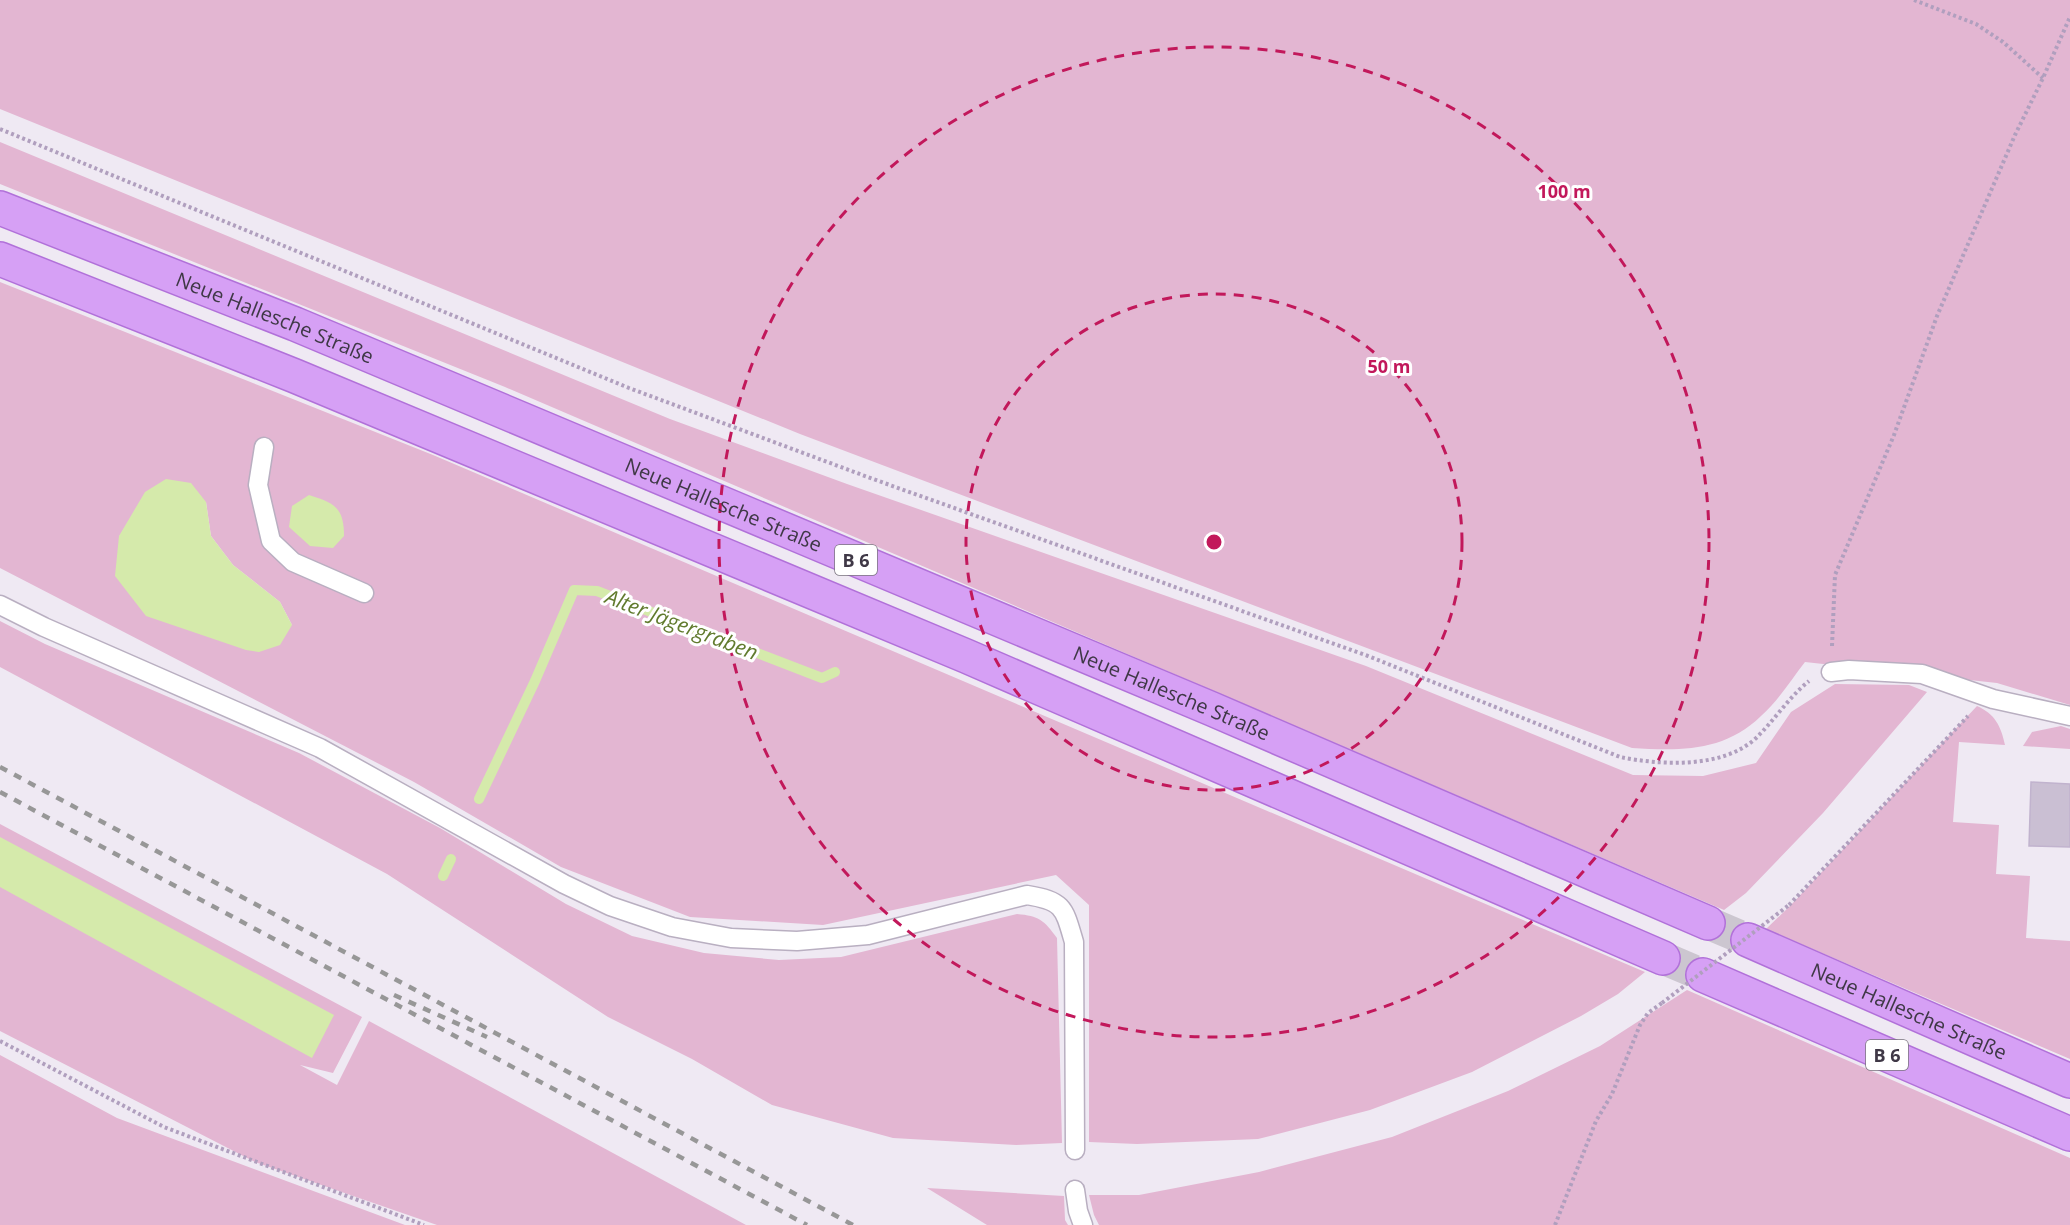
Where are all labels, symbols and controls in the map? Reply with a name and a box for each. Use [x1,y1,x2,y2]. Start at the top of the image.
text: 100 m [1537,179,1591,203]
street label: Neue Hallesche Straße [172,265,378,369]
text: 50 m [1368,354,1410,378]
street label: Neue Hallesche Straße [621,451,826,557]
centre of rings [1204,532,1224,552]
road number: B 6 [835,545,877,575]
water label: Alter Jägergraben [600,581,762,666]
street label: Neue Hallesche Straße [1069,639,1274,746]
street label: Neue Hallesche Straße [1807,956,2011,1065]
road number: B 6 [1866,1040,1908,1070]

